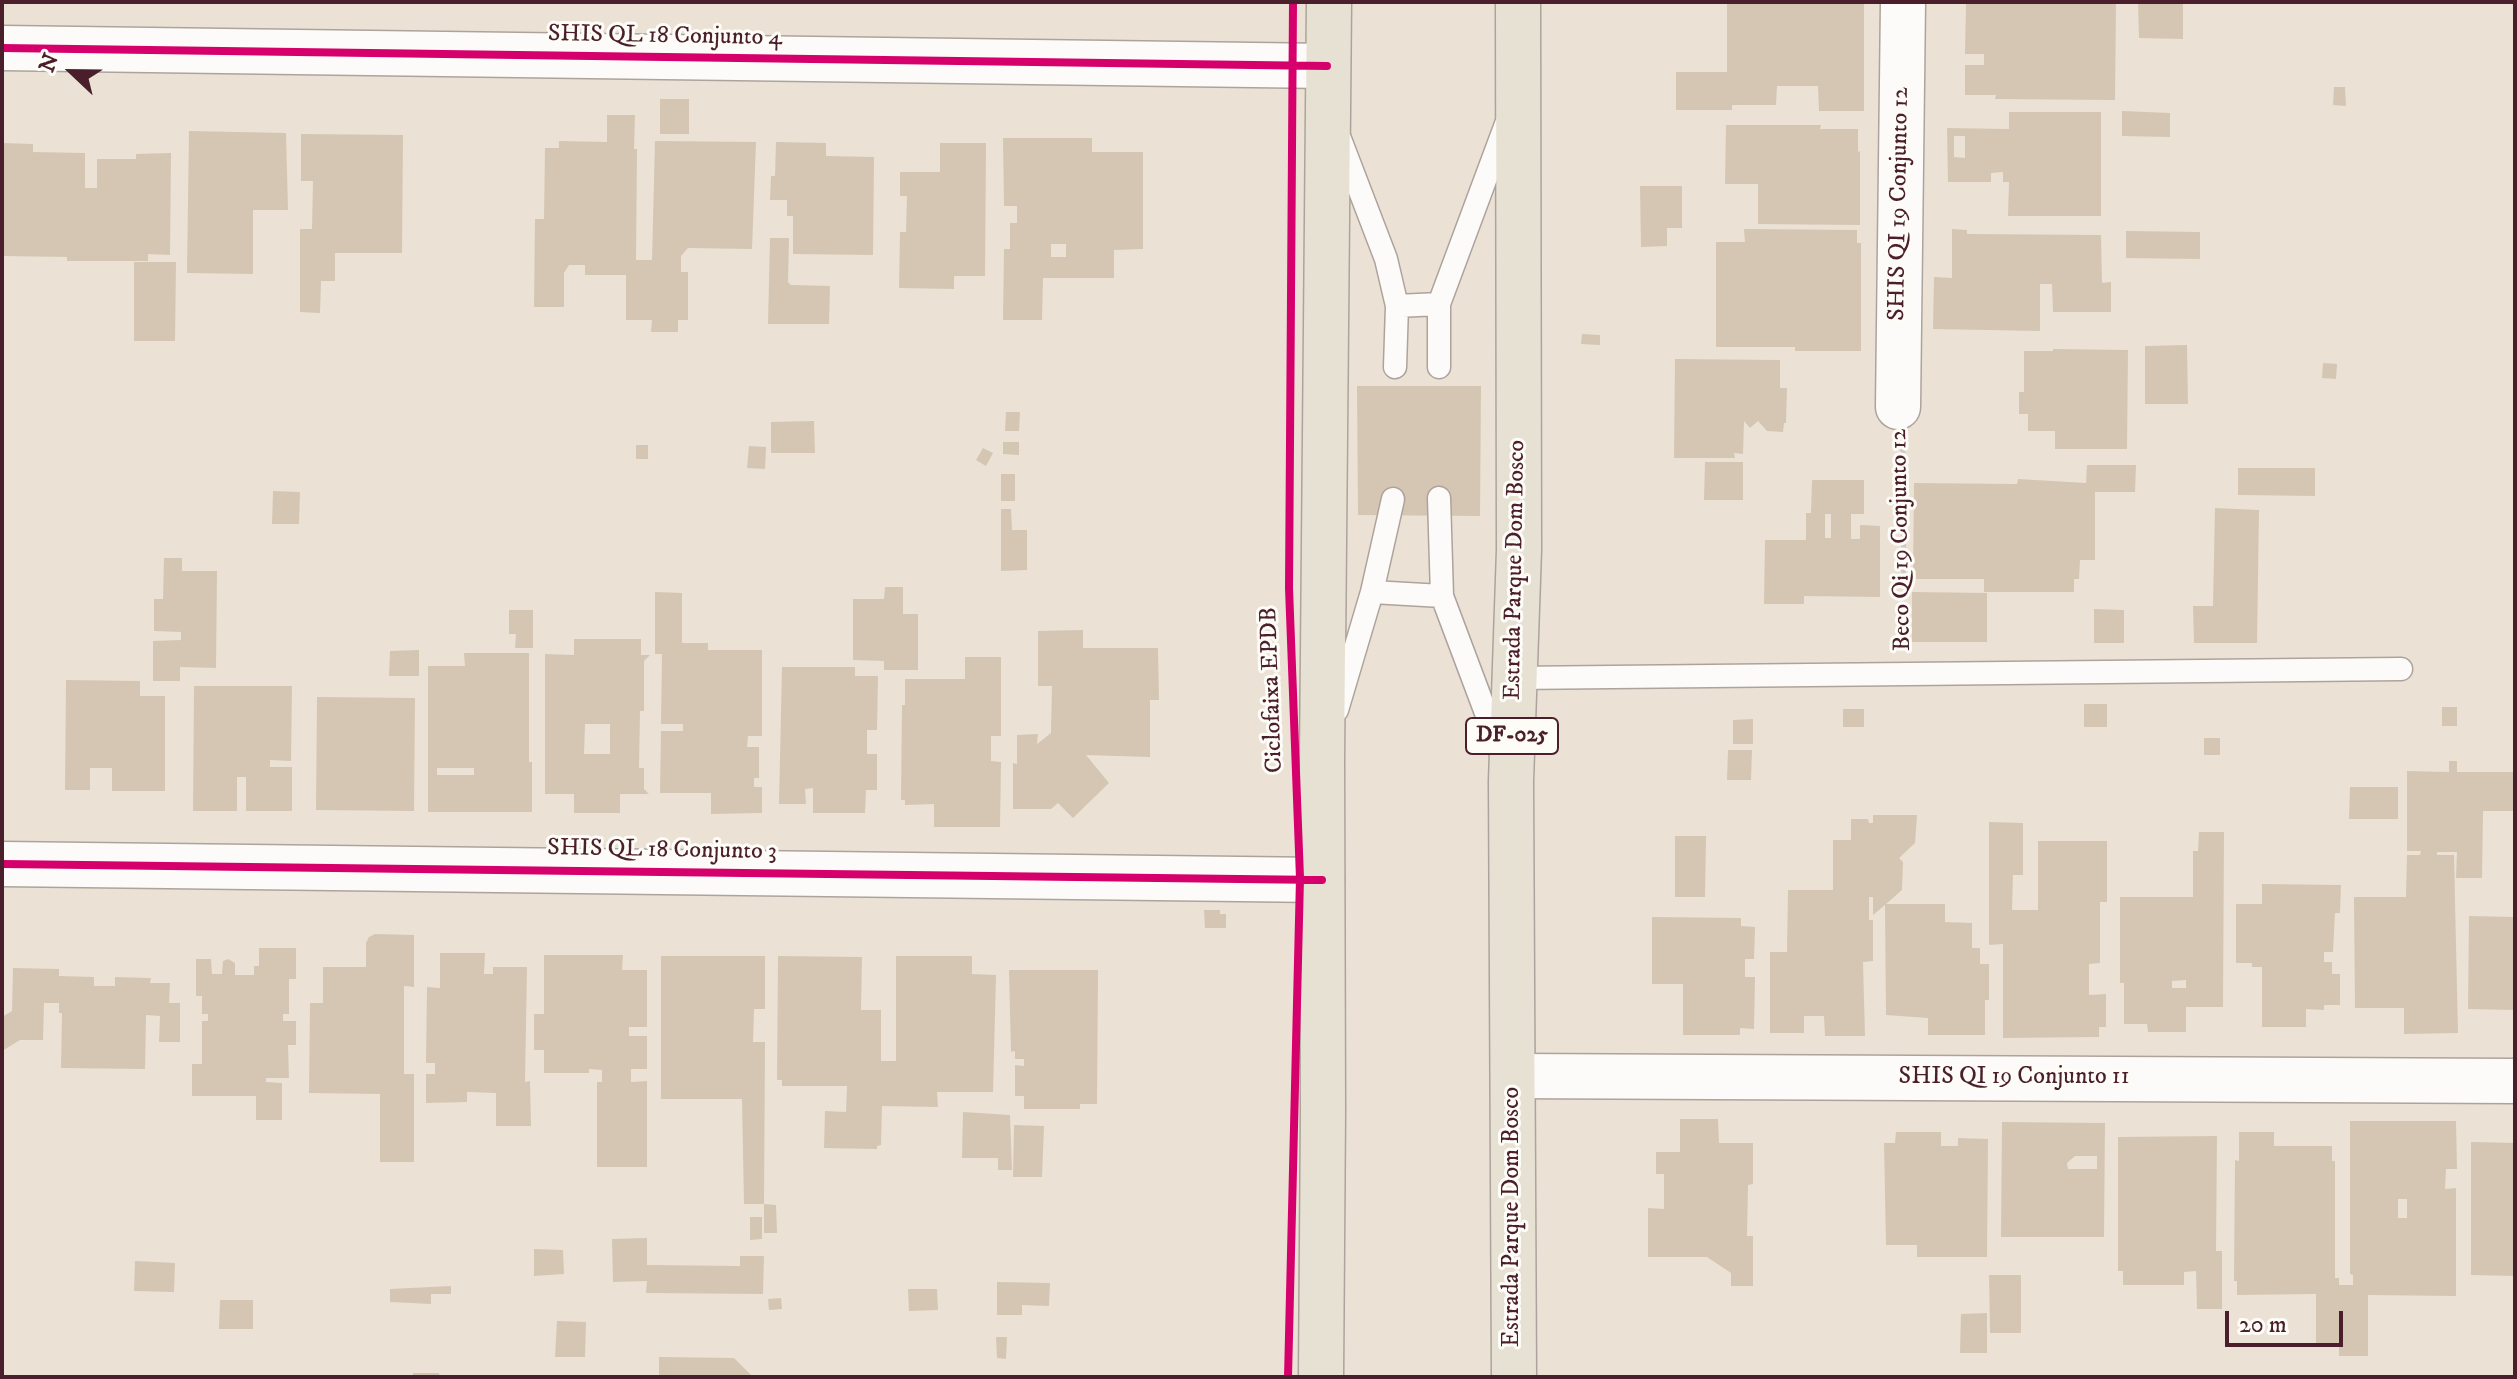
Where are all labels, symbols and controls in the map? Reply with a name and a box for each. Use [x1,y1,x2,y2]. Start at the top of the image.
street label: SHIS QL 18 Conjunto 4 [547,21,783,53]
north arrow [32,32,112,112]
text: N [33,49,65,76]
street label: SHIS QI 19 Conjunto 12 [1884,87,1916,321]
street label: Beco Qi 19 Conjunto 12 [1886,429,1918,651]
street label: Estrada Parque Dom Bosco [1499,440,1533,700]
street label: Ciclofaixa EPDB [1256,607,1290,773]
road number: DF-025 [1466,718,1558,754]
street label: SHIS QL 18 Conjunto 3 [547,835,777,867]
street label: SHIS QI 19 Conjunto 11 [1899,1064,2129,1092]
street label: Estrada Parque Dom Bosco [1499,1087,1527,1347]
scale bar [2229,1295,2347,1345]
text: 20 m [2239,1310,2287,1340]

